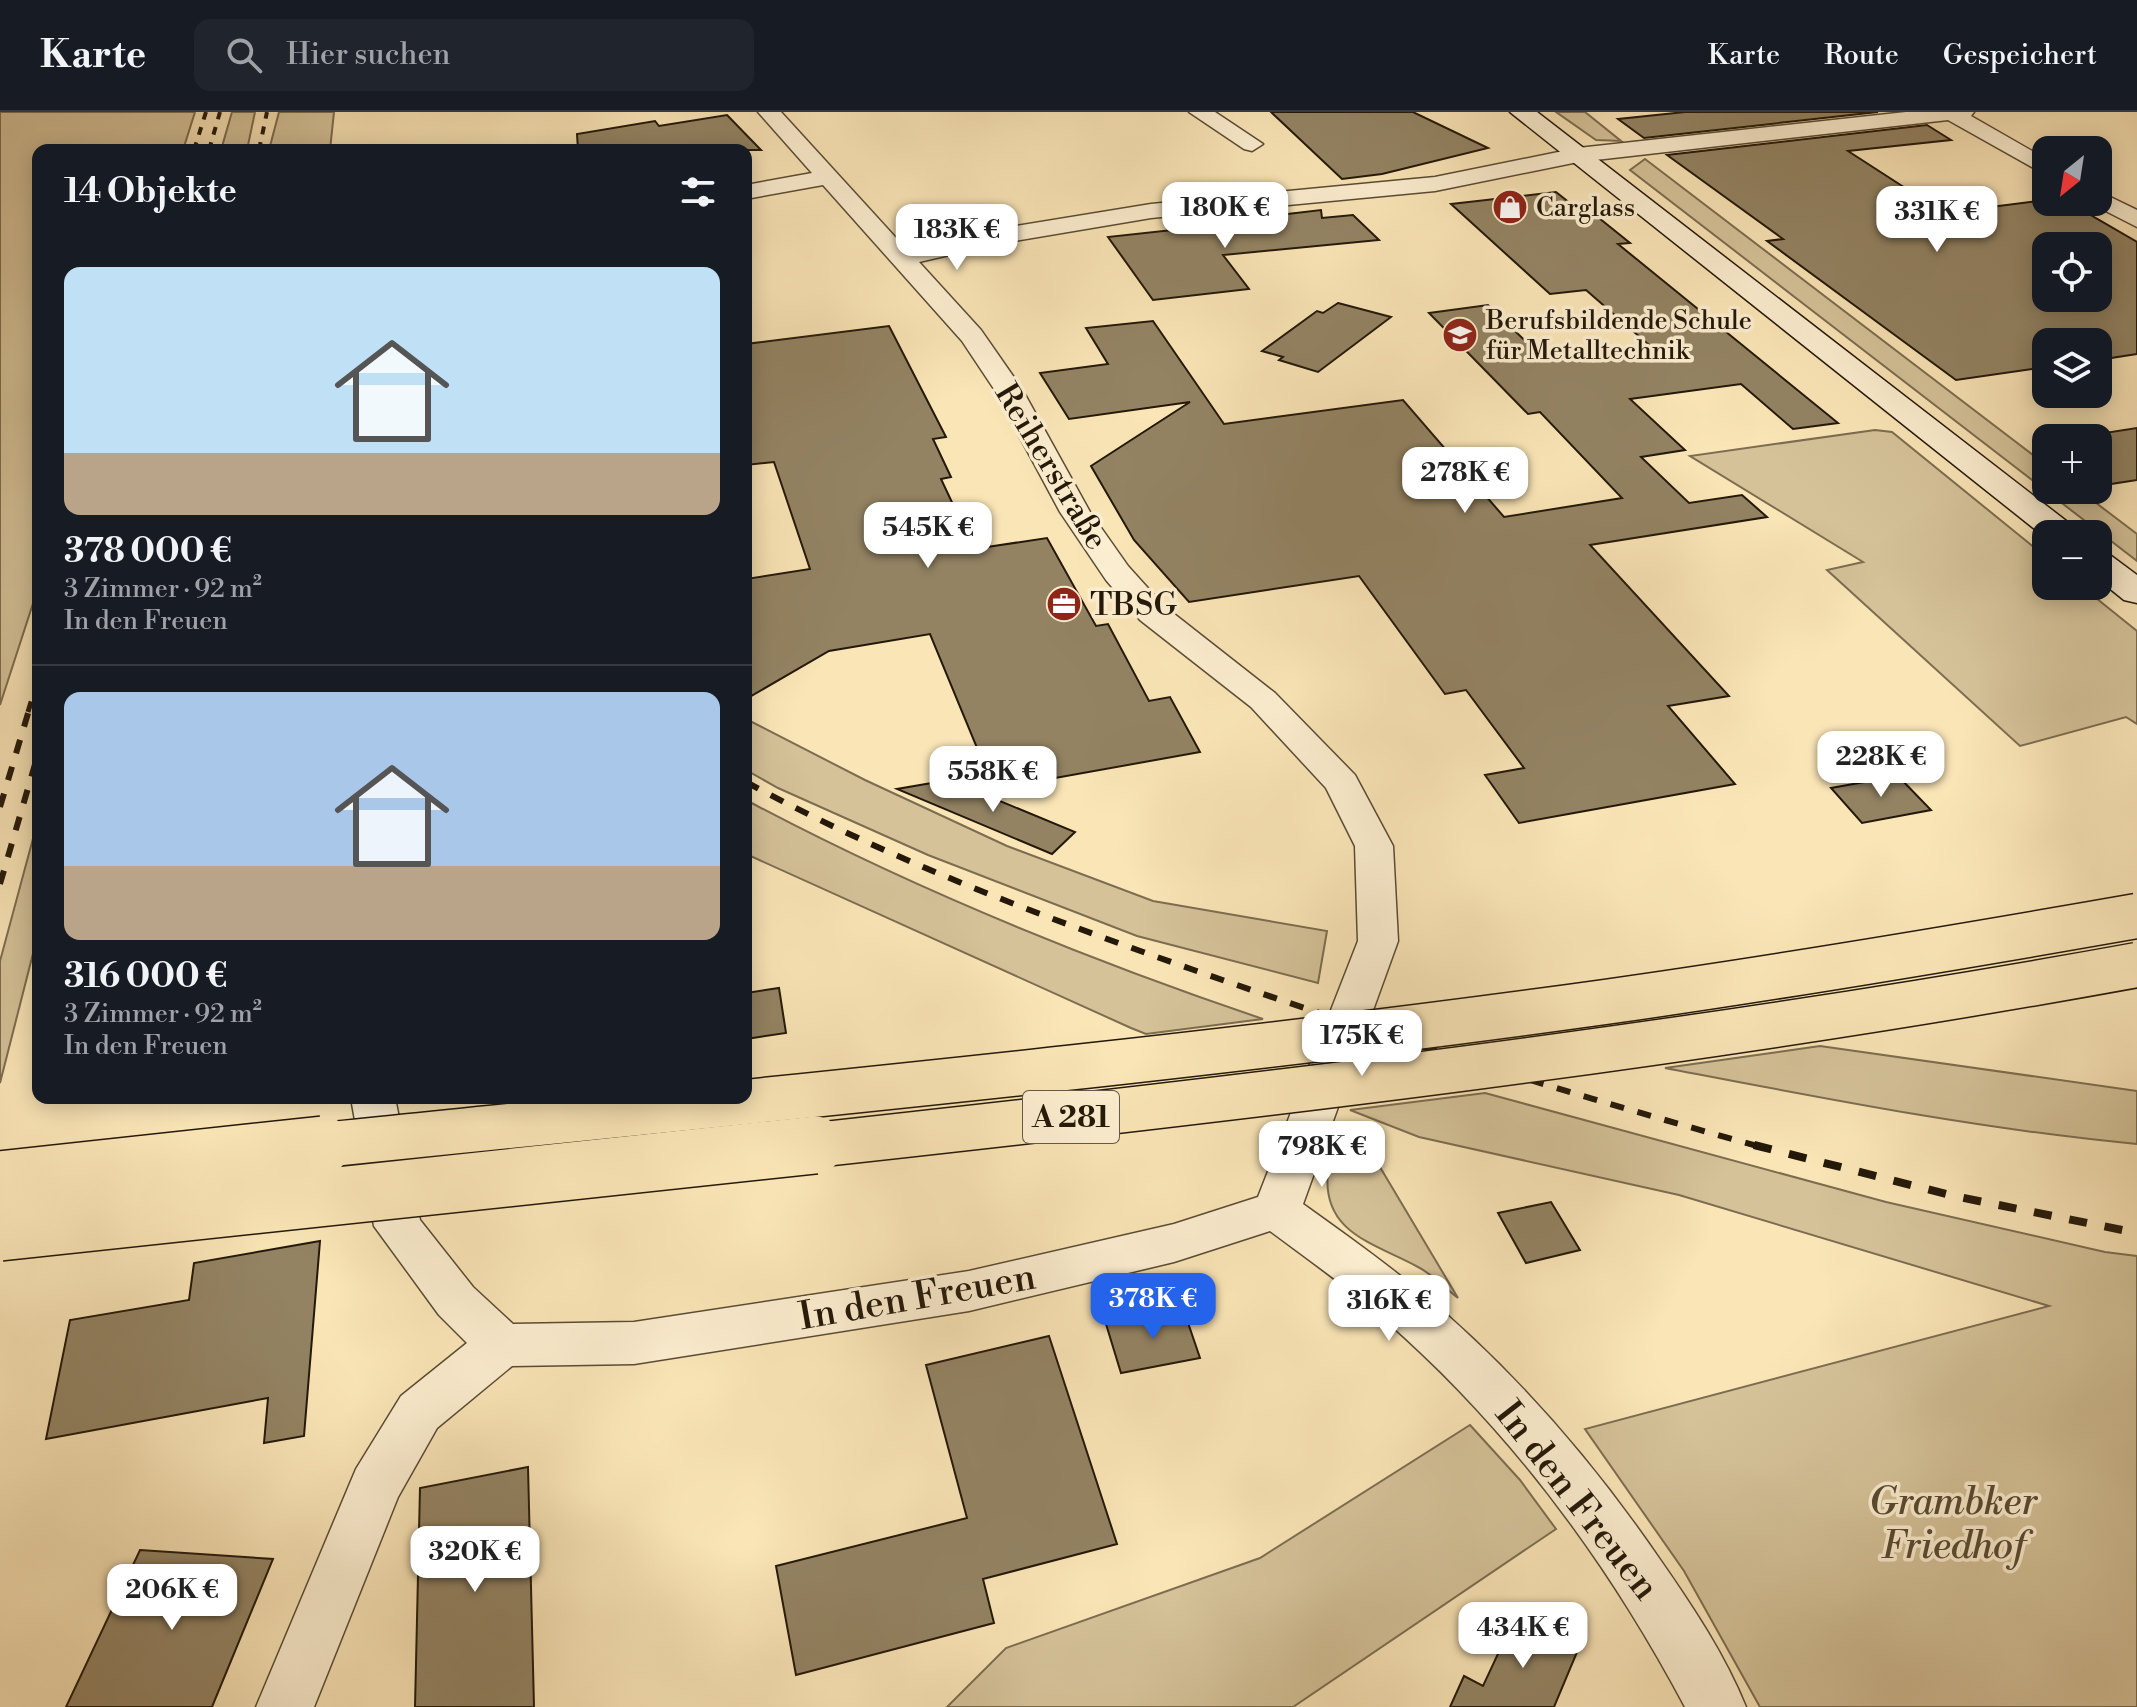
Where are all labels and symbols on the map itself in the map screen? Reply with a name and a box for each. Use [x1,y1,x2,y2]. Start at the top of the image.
north arrow [2032,136,2112,216]
pin: 180K € [1160,182,1290,250]
pin: 331K € [1872,186,2002,254]
shop icon: Carglass [1491,188,1529,226]
place label: Carglass [1536,192,1635,224]
pin: 183K € [892,204,1022,272]
place label: Berufsbildende Schule für Metalltechnik [1485,305,1752,367]
school or university icon: Berufsbildende Schule für Metalltechnik [1441,316,1479,354]
street label: Reiherstraße [986,376,1117,557]
pin: 278K € [1400,447,1530,515]
pin: 545K € [863,502,993,570]
office icon: TBSG [1045,585,1083,623]
place label: TBSG [1090,585,1177,625]
pin: 228K € [1816,731,1946,799]
pin: 558K € [928,746,1058,814]
pin: 175K € [1297,1010,1427,1078]
road number: A 281 [1023,1091,1119,1143]
pin: 798K € [1257,1121,1387,1189]
street label: In den Freuen [795,1254,1039,1341]
pin: 378K € [1088,1273,1218,1341]
pin: 316K € [1324,1275,1454,1343]
street label: In den Freuen [1485,1392,1669,1610]
park label: Grambker Friedhof [1869,1479,2038,1570]
pin: 320K € [410,1526,540,1594]
pin: 206K € [107,1564,237,1632]
pin: 434K € [1458,1602,1588,1670]

